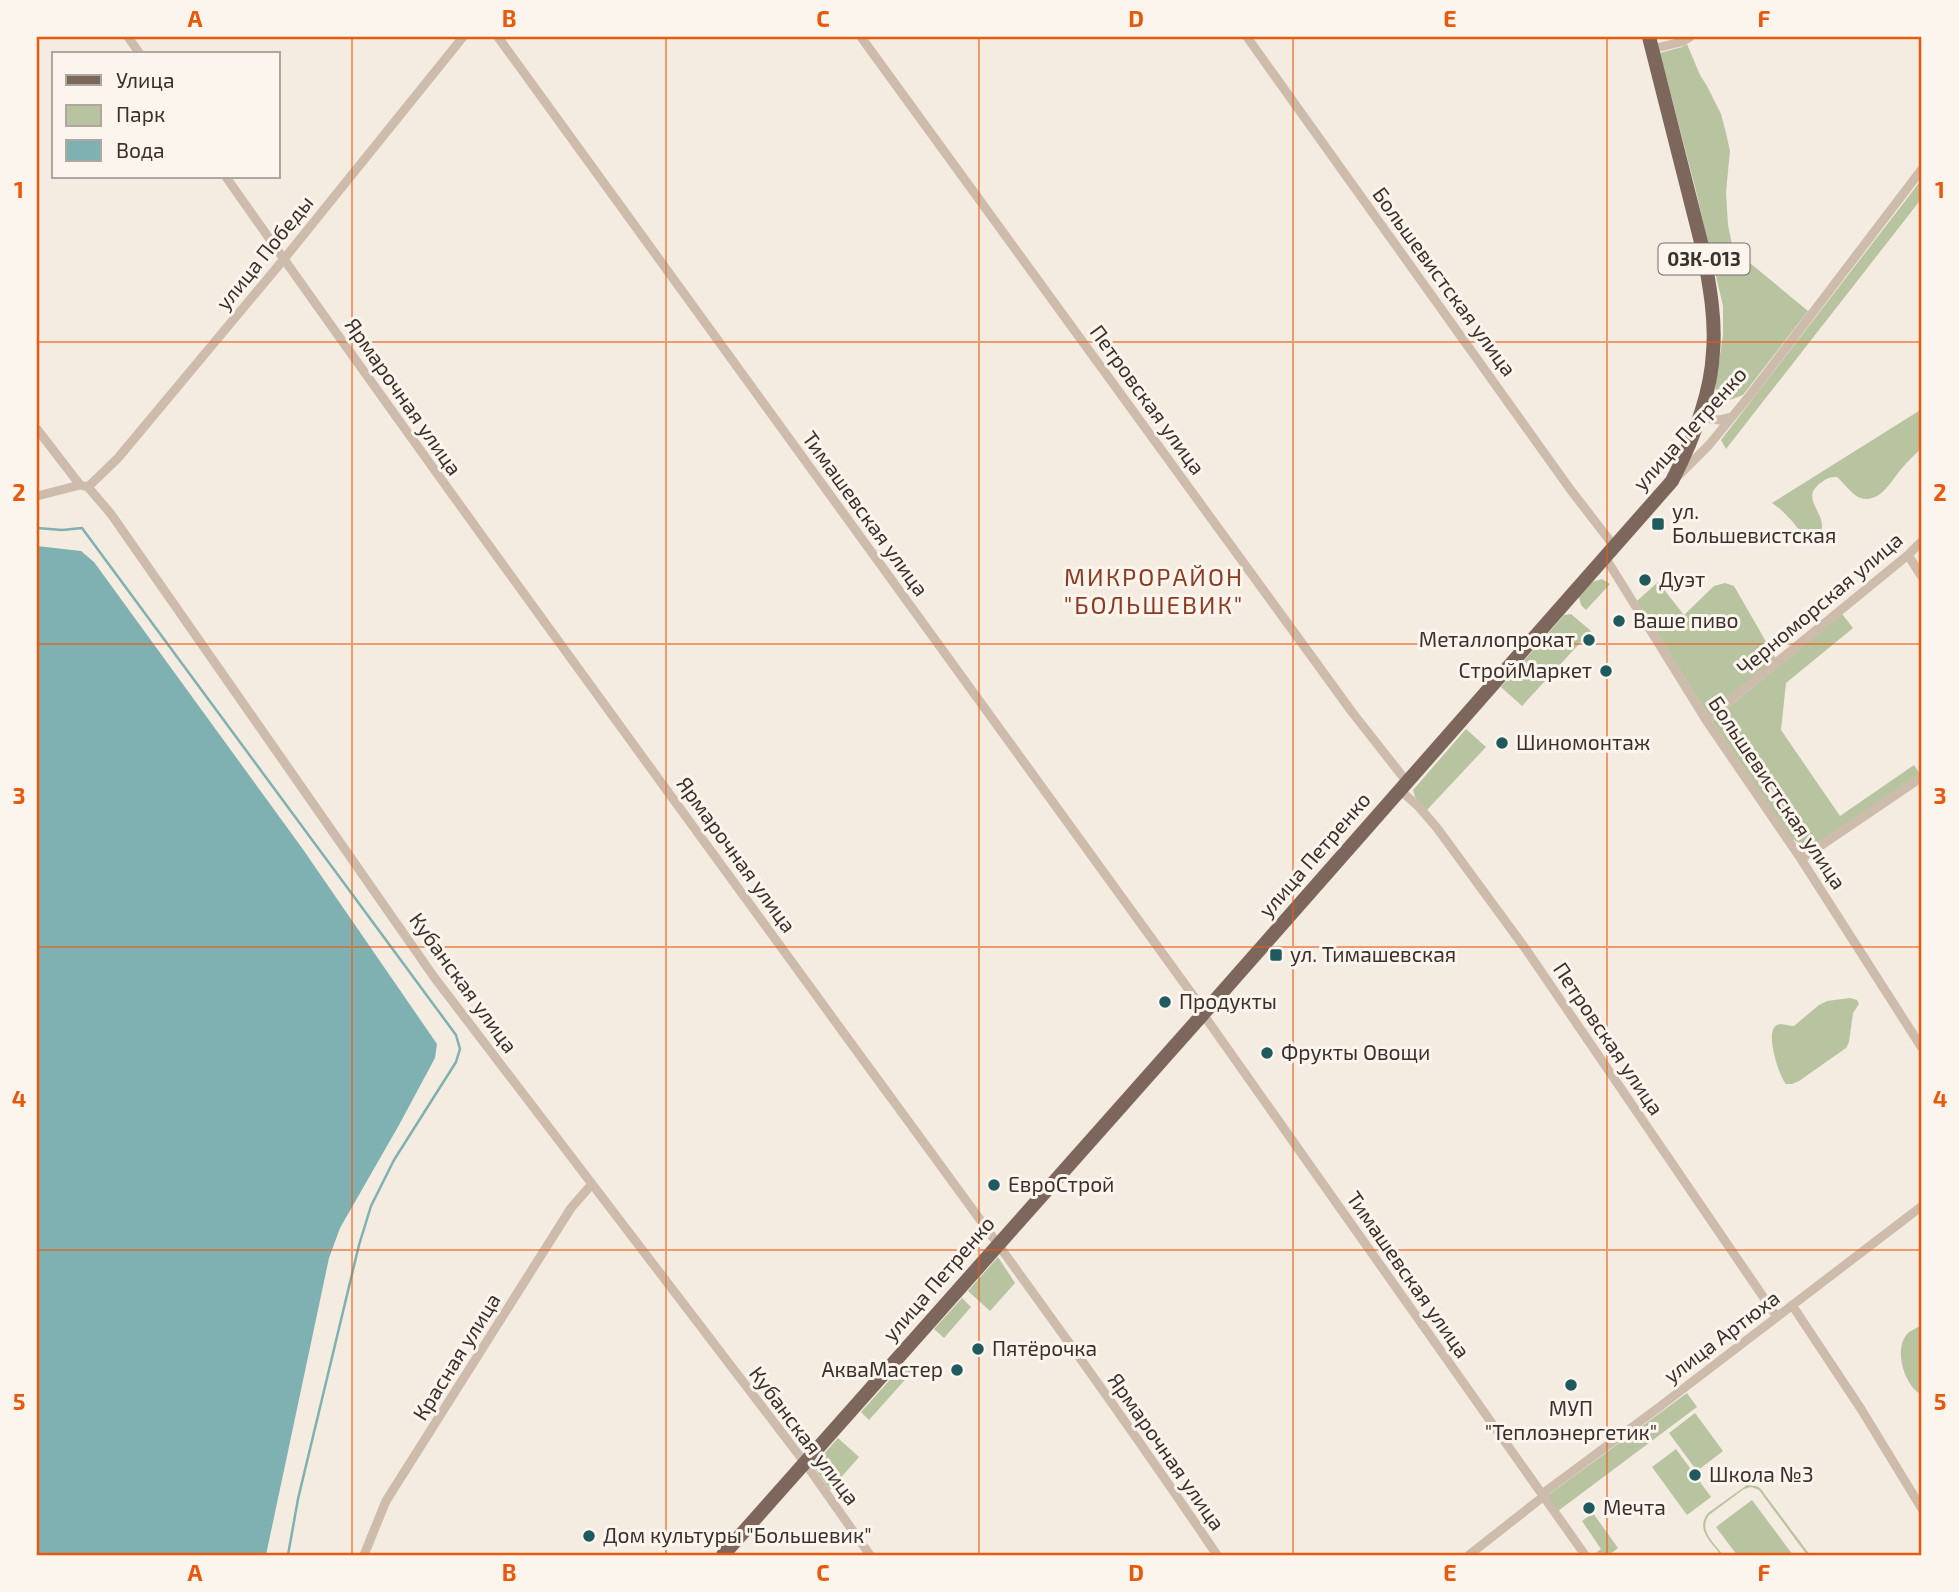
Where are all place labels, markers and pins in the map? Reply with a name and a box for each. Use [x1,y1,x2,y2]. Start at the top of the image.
place label: ул. Большевистская [1672,498,1836,547]
marker: ул. Большевистская [1650,516,1666,532]
place label: Дуэт [1659,566,1705,592]
marker: Дуэт [1637,572,1653,588]
place label: Ваше пиво [1633,607,1739,632]
marker: Ваше пиво [1611,613,1627,629]
place label: Металлопрокат [1419,626,1575,651]
marker: Металлопрокат [1581,632,1597,648]
place label: СтройМаркет [1459,657,1592,682]
marker: СтройМаркет [1598,663,1614,679]
place label: Шиномонтаж [1516,729,1650,754]
marker: Шиномонтаж [1494,735,1510,751]
place label: ул. Тимашевская [1290,941,1456,967]
marker: ул. Тимашевская [1268,947,1284,963]
place label: Продукты [1179,988,1277,1014]
marker: Продукты [1157,994,1173,1010]
place label: Фрукты Овощи [1281,1039,1430,1065]
marker: Фрукты Овощи [1259,1045,1275,1061]
place label: ЕвроСтрой [1008,1171,1114,1196]
marker: ЕвроСтрой [986,1177,1002,1193]
place label: Пятёрочка [992,1335,1097,1360]
marker: Пятёрочка [970,1341,986,1357]
place label: АкваМастер [821,1356,943,1381]
marker: АкваМастер [949,1362,965,1378]
marker: МУП "Теплоэнергетик" [1563,1377,1579,1393]
place label: МУП "Теплоэнергетик" [1485,1395,1657,1444]
place label: Школа №3 [1709,1461,1814,1486]
marker: Школа №3 [1687,1467,1703,1483]
place label: Мечта [1603,1494,1666,1519]
marker: Мечта [1581,1500,1597,1516]
place label: Дом культуры "Большевик" [603,1522,872,1548]
marker: Дом культуры "Большевик" [581,1528,597,1544]

